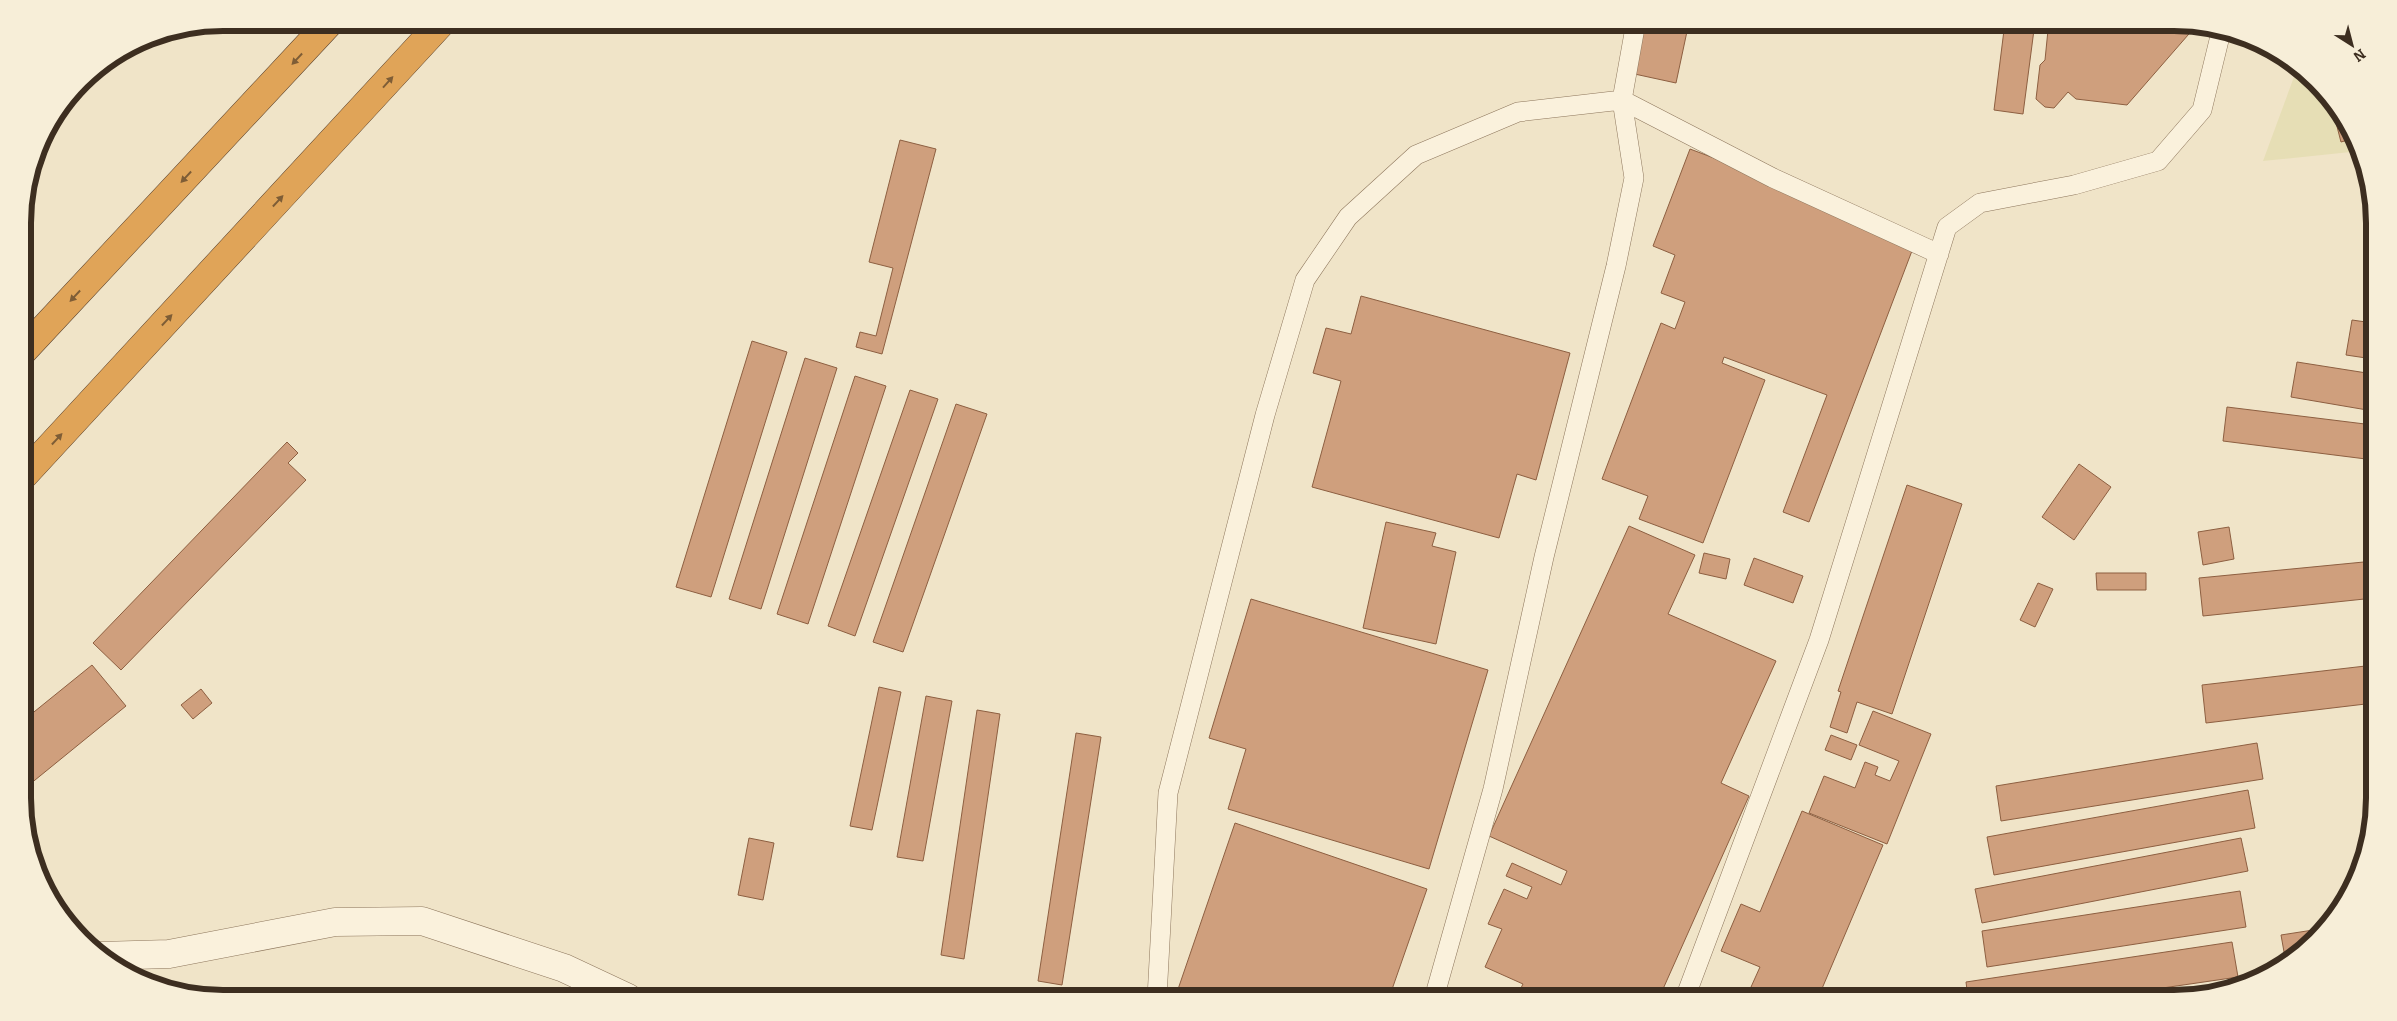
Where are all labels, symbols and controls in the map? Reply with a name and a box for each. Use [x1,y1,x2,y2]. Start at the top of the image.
north arrow [2327,20,2377,70]
text: N [2350,45,2369,65]
one-way arrow [291,52,303,64]
one-way arrow [382,77,394,89]
one-way arrow [180,171,192,183]
one-way arrow [272,196,284,208]
one-way arrow [69,289,81,301]
one-way arrow [161,315,173,327]
one-way arrow [51,434,63,446]

